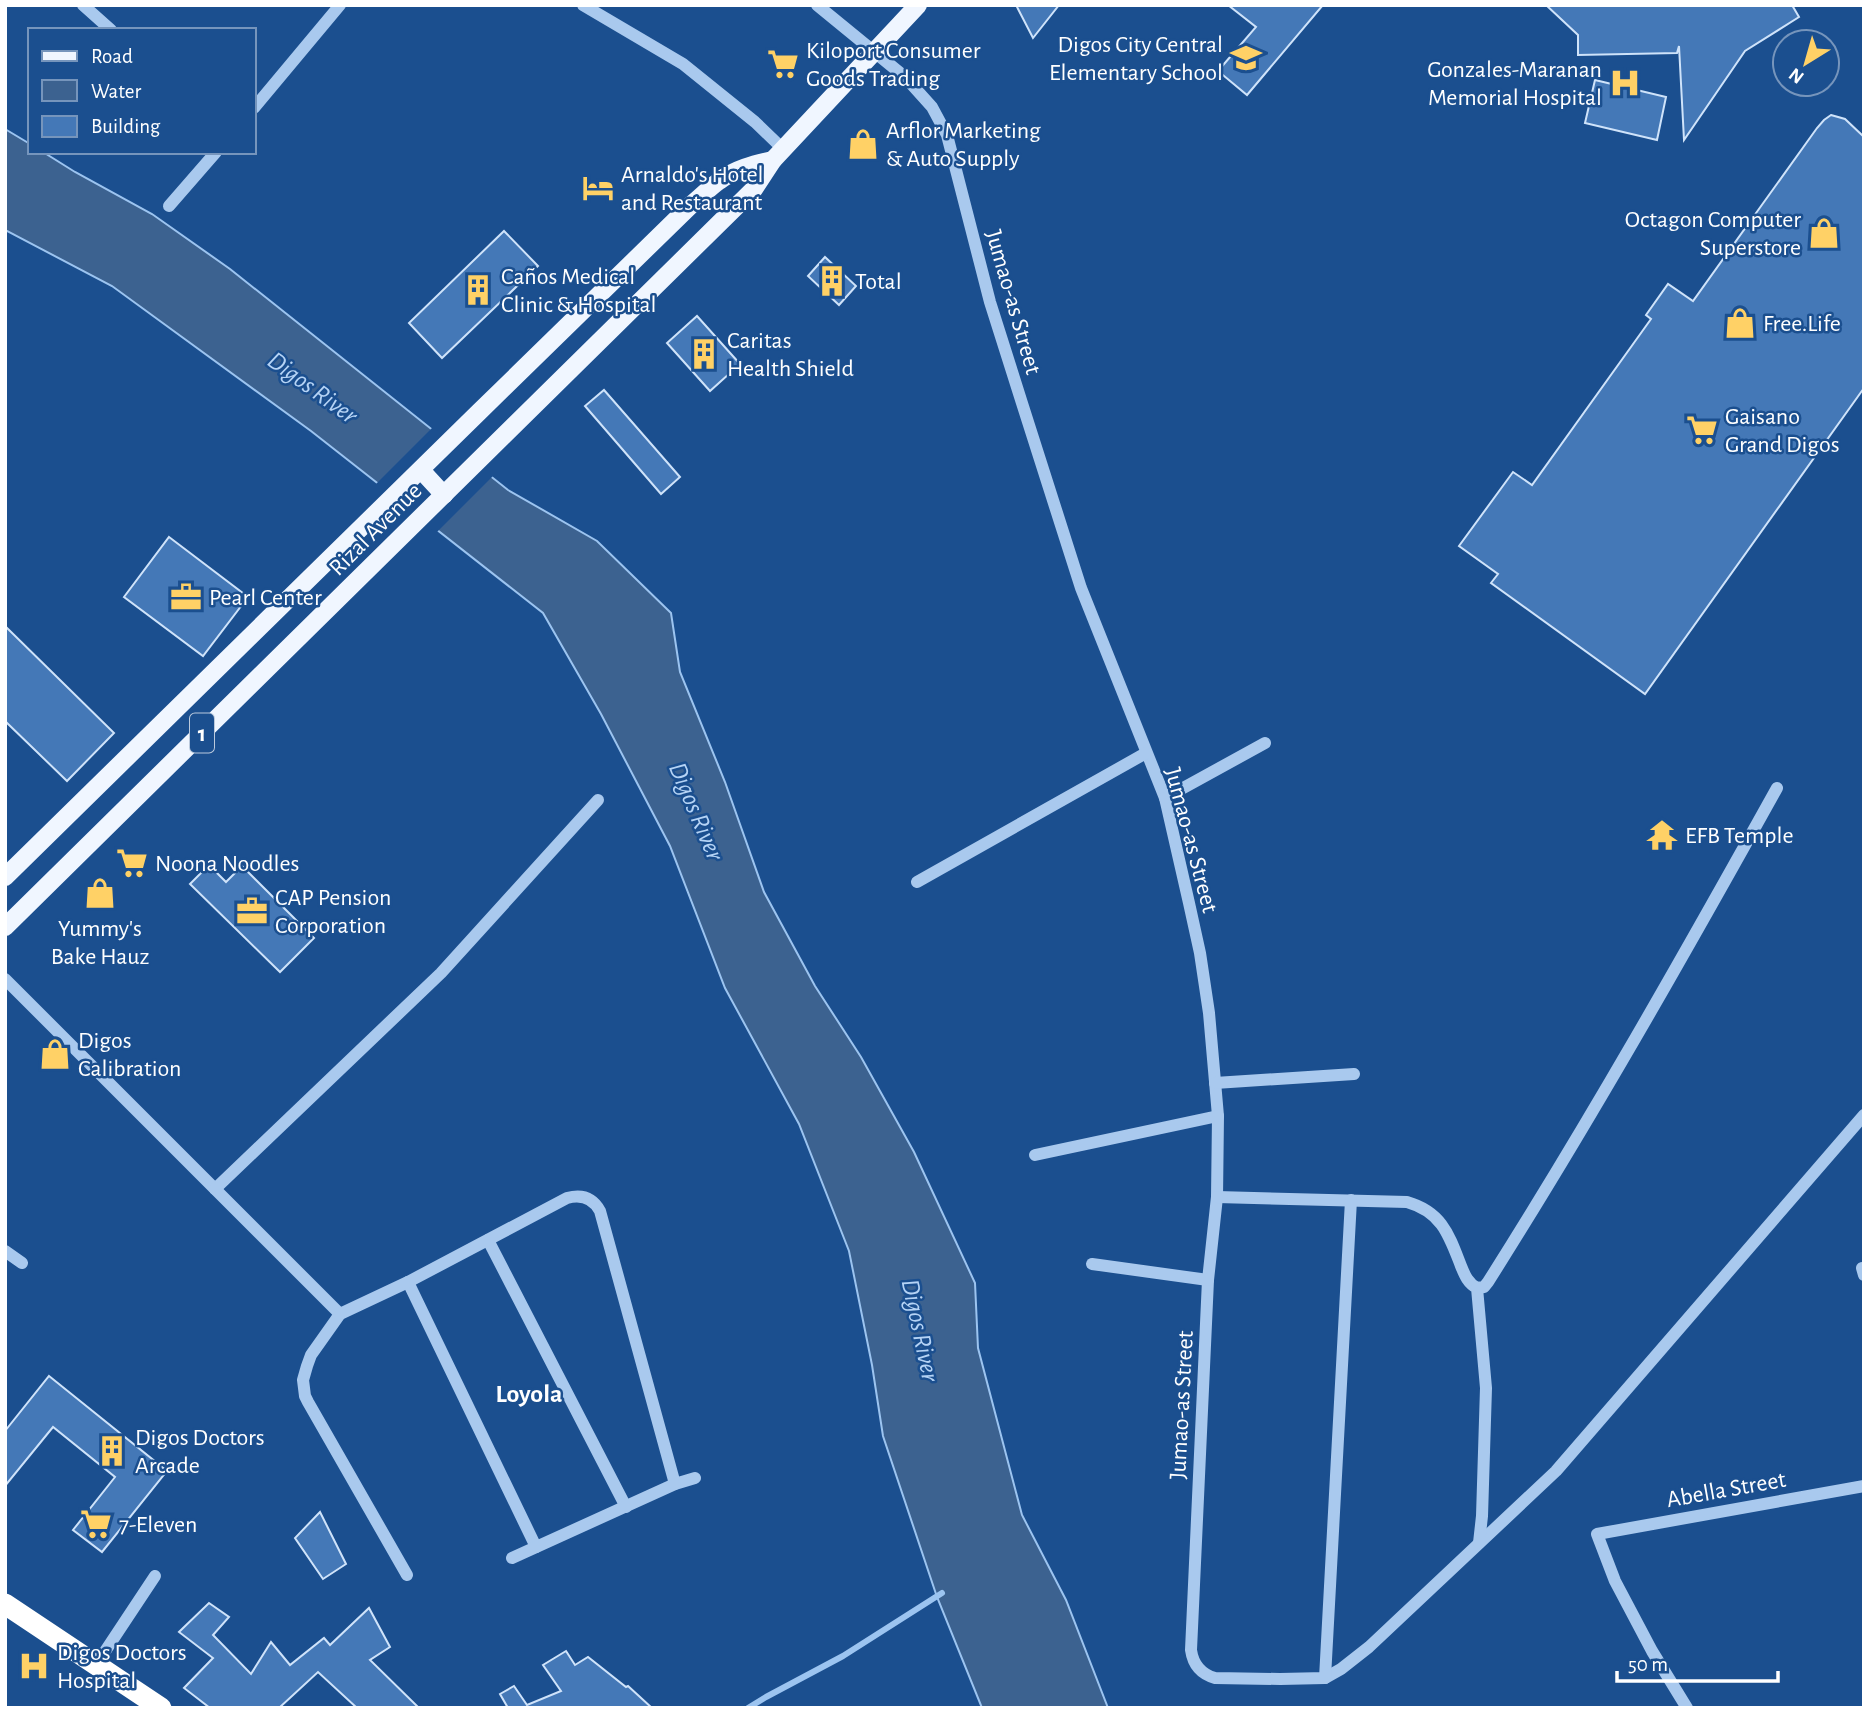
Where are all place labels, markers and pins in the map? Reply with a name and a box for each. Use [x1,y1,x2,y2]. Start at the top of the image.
place label: Digos City Central Elementary School [1049,33,1223,85]
place label: Kiloport Consumer Goods Trading [806,39,981,91]
school or university icon: Digos City Central Elementary School [1229,41,1263,75]
supermarket icon: Kiloport Consumer Goods Trading [766,47,800,81]
place label: Gonzales-Maranan Memorial Hospital [1427,58,1602,110]
hospital icon: Gonzales-Maranan Memorial Hospital [1608,66,1642,100]
place label: Arflor Marketing & Auto Supply [886,119,1041,171]
shop icon: Arflor Marketing & Auto Supply [846,127,880,161]
place label: Arnaldo's Hotel and Restaurant [621,163,764,215]
hotel icon: Arnaldo's Hotel and Restaurant [581,171,615,205]
place label: Octagon Computer Superstore [1625,208,1801,260]
shop icon: Octagon Computer Superstore [1807,216,1841,250]
building icon: Total [815,264,849,298]
place label: Caños Medical Clinic & Hospital [501,265,657,317]
place label: Total [855,270,902,294]
building icon: Caños Medical Clinic & Hospital [461,273,495,307]
shop icon: Free.Life [1723,306,1757,340]
place label: Free.Life [1763,312,1841,336]
place label: Caritas Health Shield [727,329,854,381]
building icon: Caritas Health Shield [687,337,721,371]
place label: Gaisano Grand Digos [1725,405,1840,457]
supermarket icon: Gaisano Grand Digos [1685,413,1719,447]
office icon: Pearl Center [169,580,203,614]
place label: Pearl Center [209,586,322,610]
temple icon: EFB Temple [1645,818,1679,852]
place label: EFB Temple [1685,824,1793,848]
supermarket icon: Noona Noodles [115,846,149,880]
place label: Noona Noodles [155,852,299,876]
shop icon: Yummy's Bake Hauz [83,876,117,910]
place label: CAP Pension Corporation [275,886,391,938]
office icon: CAP Pension Corporation [235,894,269,928]
place label: Yummy's Bake Hauz [51,917,149,969]
place label: Digos Calibration [78,1029,181,1081]
shop icon: Digos Calibration [38,1037,72,1071]
place label: Digos Doctors Arcade [135,1426,265,1478]
building icon: Digos Doctors Arcade [95,1434,129,1468]
supermarket icon: 7-Eleven [79,1507,113,1541]
place label: 7-Eleven [119,1513,197,1537]
place label: Digos Doctors Hospital [57,1641,187,1693]
hospital icon: Digos Doctors Hospital [17,1649,51,1683]

